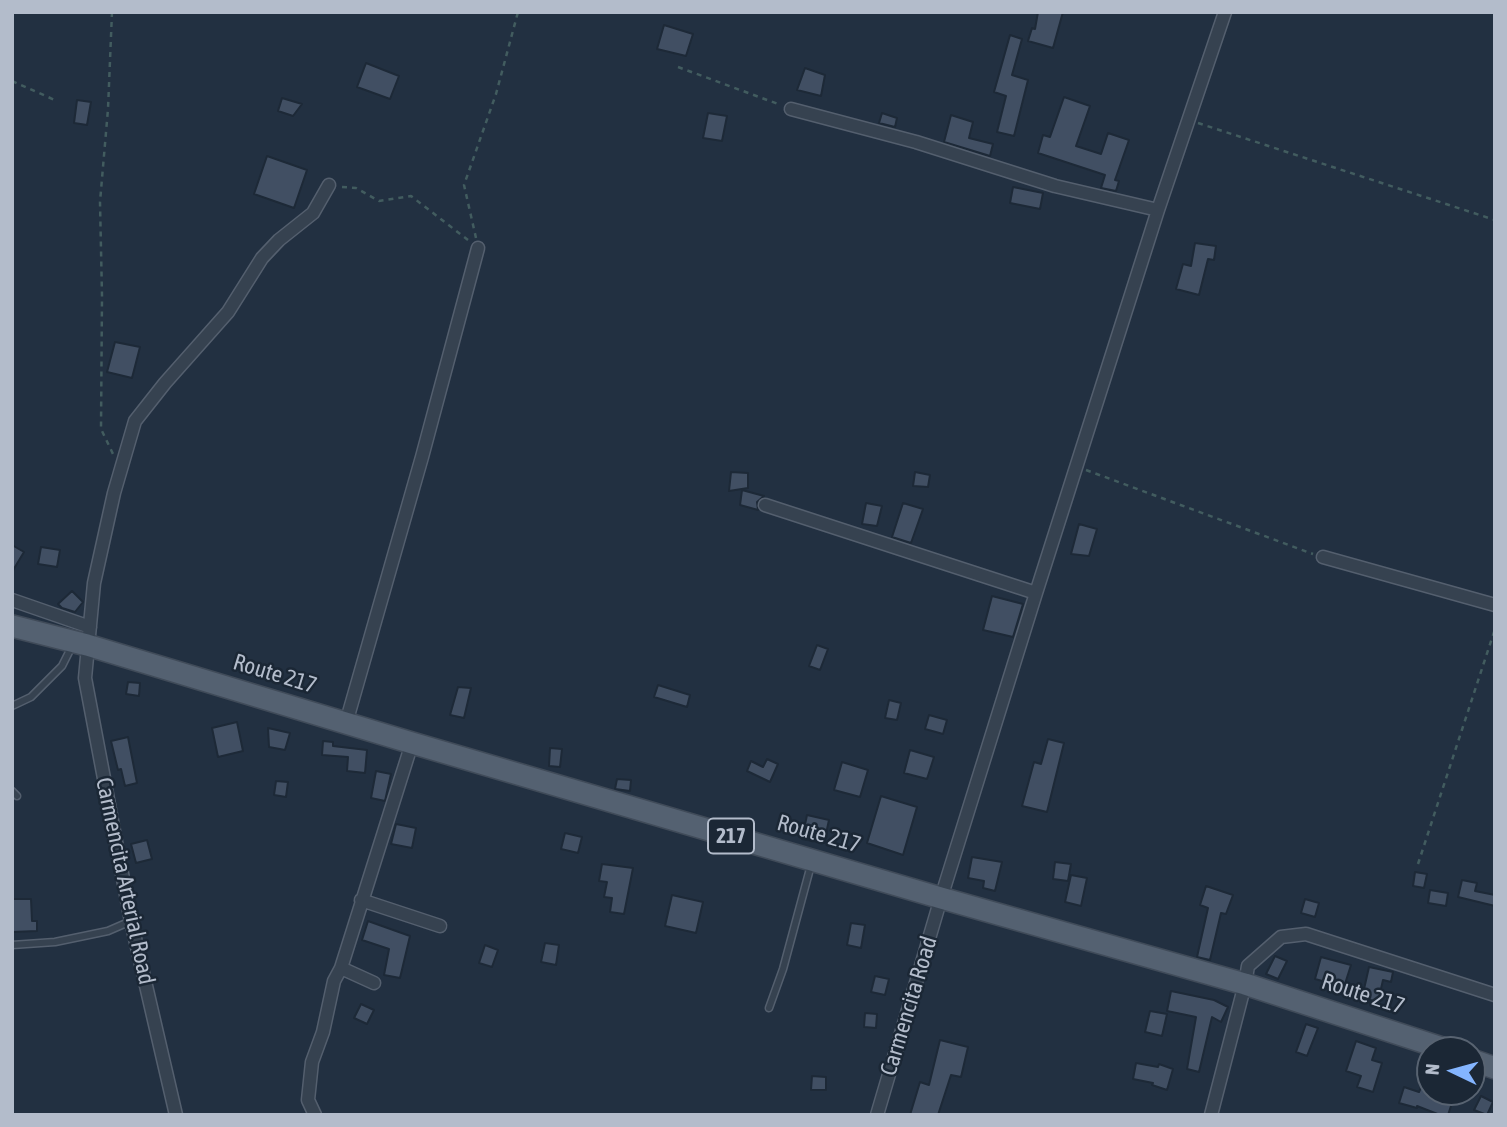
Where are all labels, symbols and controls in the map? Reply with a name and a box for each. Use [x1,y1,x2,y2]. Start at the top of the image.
street label: Route 217 [230,648,320,700]
street label: Carmencita Arterial Road [90,775,160,987]
street label: Route 217 [774,809,864,859]
road number: 217 [708,818,754,854]
street label: Carmencita Road [875,933,943,1079]
street label: Route 217 [1318,968,1408,1020]
north arrow [1416,1036,1486,1106]
text: N [1421,1063,1444,1076]

